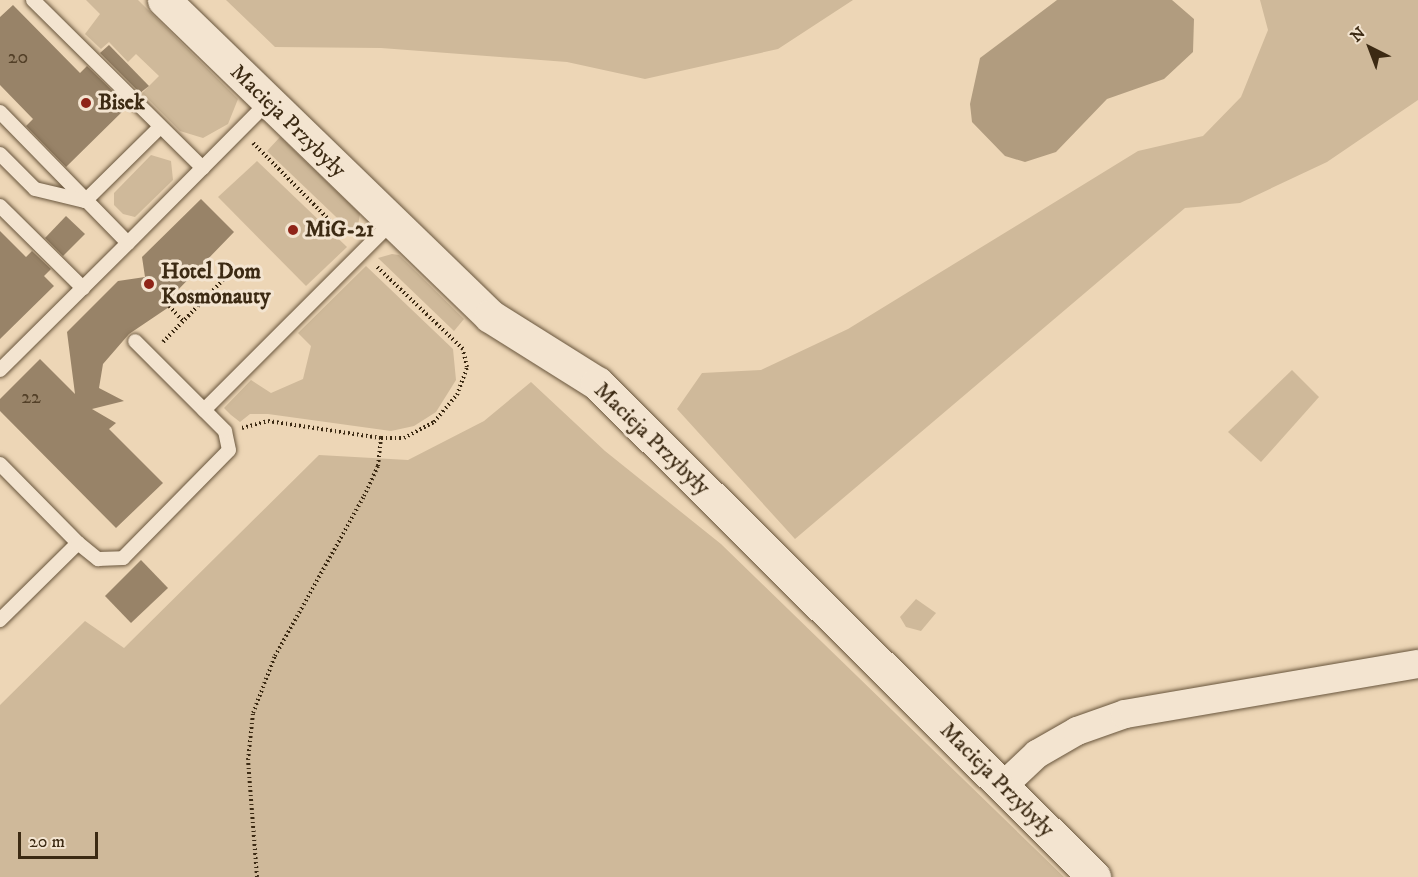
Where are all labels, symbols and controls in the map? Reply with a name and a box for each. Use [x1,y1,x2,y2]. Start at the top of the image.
north arrow [1340,18,1400,78]
text: N [1346,23,1370,46]
house number: 20 [8,45,28,69]
street label: Macieja Przybyły [224,59,352,183]
place label: Bisek [98,90,145,116]
marker: Bisek [79,96,93,110]
place label: MiG-21 [305,217,374,243]
marker: MiG-21 [286,223,300,237]
place label: Hotel Dom Kosmonauty [161,258,270,310]
marker: Hotel Dom Kosmonauty [142,277,156,291]
street label: Macieja Przybyły [588,377,716,501]
house number: 22 [21,385,41,409]
street label: Macieja Przybyły [934,717,1060,843]
scale bar [21,820,100,858]
text: 20 m [29,831,65,853]

